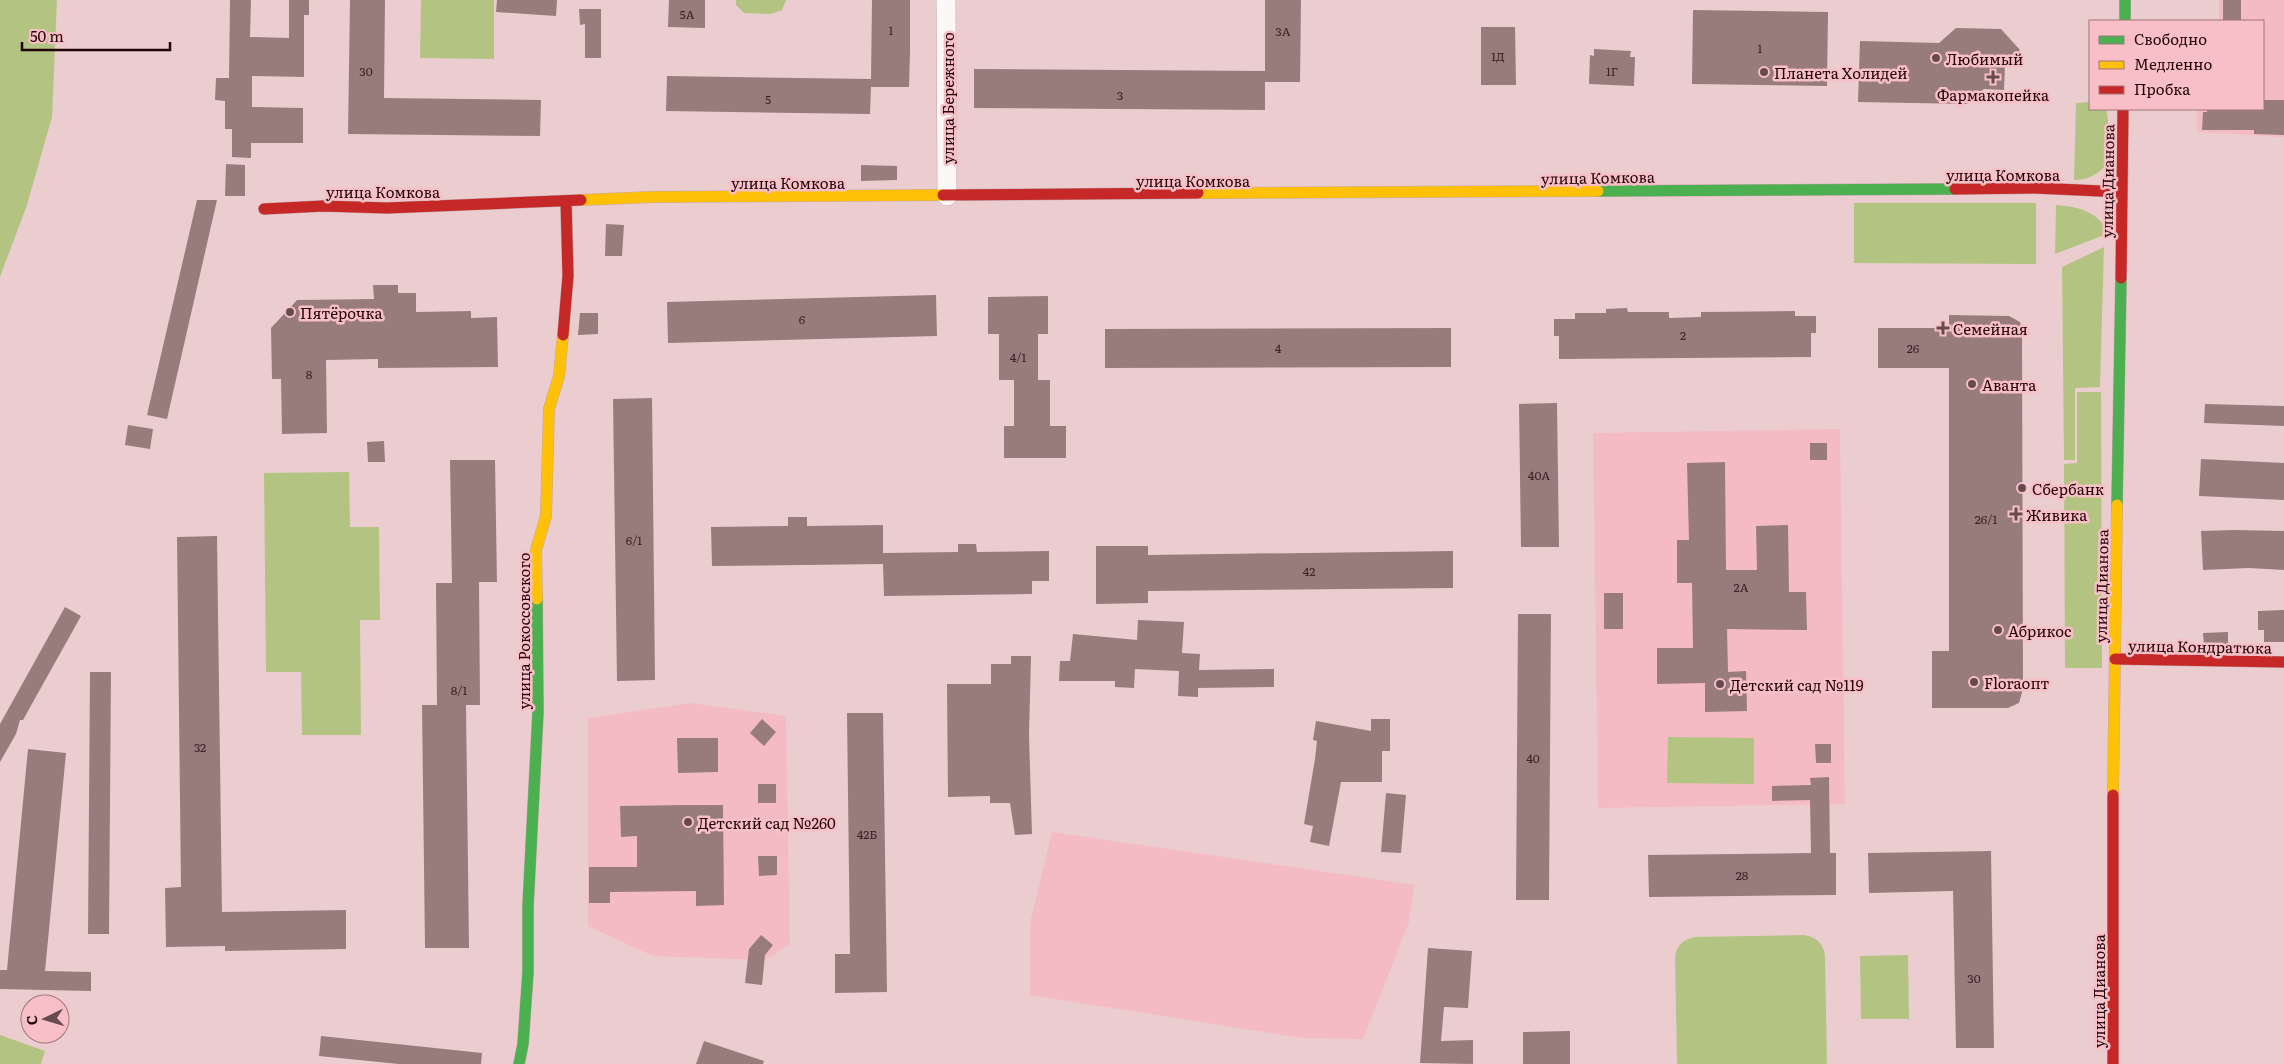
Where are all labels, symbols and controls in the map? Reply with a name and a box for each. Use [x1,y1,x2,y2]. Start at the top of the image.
house number: 5А [680,5,695,23]
scale bar [22,20,170,52]
legend [2089,20,2264,110]
house number: 1 [889,21,894,39]
house number: 3А [1275,22,1291,40]
text: 50 m [30,24,64,47]
text: Свободно [2134,27,2207,50]
street label: улица Бережного [936,32,959,164]
house number: 1 [1758,39,1763,57]
house number: 1Д [1491,47,1505,65]
place label: Любимый [1946,47,2023,70]
marker: Любимый [1930,52,1942,64]
text: Медленно [2134,52,2212,75]
place label: Планета Холидей [1774,61,1908,84]
house number: 30 [359,62,373,80]
house number: 1Г [1606,62,1618,80]
marker: Планета Холидей [1758,66,1770,78]
marker: Фармакопейка [1987,71,1999,83]
text: Пробка [2134,77,2191,100]
place label: Фармакопейка [1937,83,2050,106]
house number: 3 [1117,86,1123,104]
house number: 5 [765,90,771,108]
street label: улица Дианова [2095,123,2120,238]
street label: улица Комкова [1946,163,2061,186]
street label: улица Комкова [1541,164,1656,189]
street label: улица Комкова [1136,169,1251,192]
street label: улица Комкова [731,171,846,194]
street label: улица Комкова [326,180,441,203]
place label: Пятёрочка [300,301,384,324]
marker: Пятёрочка [284,306,296,318]
house number: 6 [799,310,806,328]
place label: Семейная [1953,317,2028,340]
marker: Семейная [1937,322,1949,334]
house number: 2 [1680,326,1686,344]
house number: 4 [1275,339,1282,357]
house number: 26 [1907,339,1920,357]
house number: 4/1 [1010,348,1026,366]
house number: 8 [306,365,313,383]
place label: Аванта [1982,373,2037,396]
marker: Аванта [1966,378,1978,390]
house number: 40А [1528,466,1550,484]
place label: Сбербанк [2032,477,2104,500]
marker: Сбербанк [2016,482,2028,494]
place label: Живика [2026,503,2088,526]
marker: Живика [2010,508,2022,520]
house number: 26/1 [1975,510,1997,528]
street label: улица Дианова [2089,528,2114,643]
house number: 6/1 [626,531,642,549]
street label: улица Рокоссовского [512,552,535,710]
house number: 42 [1303,562,1315,580]
house number: 2А [1734,578,1749,596]
place label: Абрикос [2008,619,2072,642]
marker: Абрикос [1992,624,2004,636]
street label: улица Кондратюка [2128,633,2273,659]
place label: Floraопт [1984,671,2050,694]
place label: Детский сад №119 [1730,673,1864,696]
marker: Floraопт [1968,676,1980,688]
marker: Детский сад №119 [1714,678,1726,690]
house number: 8/1 [451,681,467,699]
house number: 32 [194,738,206,756]
house number: 40 [1526,749,1540,767]
place label: Детский сад №260 [698,811,836,834]
marker: Детский сад №260 [682,816,694,828]
house number: 42Б [857,825,877,843]
house number: 28 [1736,866,1749,884]
street label: улица Дианова [2087,933,2110,1048]
house number: 30 [1967,969,1981,987]
north arrow [20,994,70,1044]
text: С [21,1014,41,1026]

